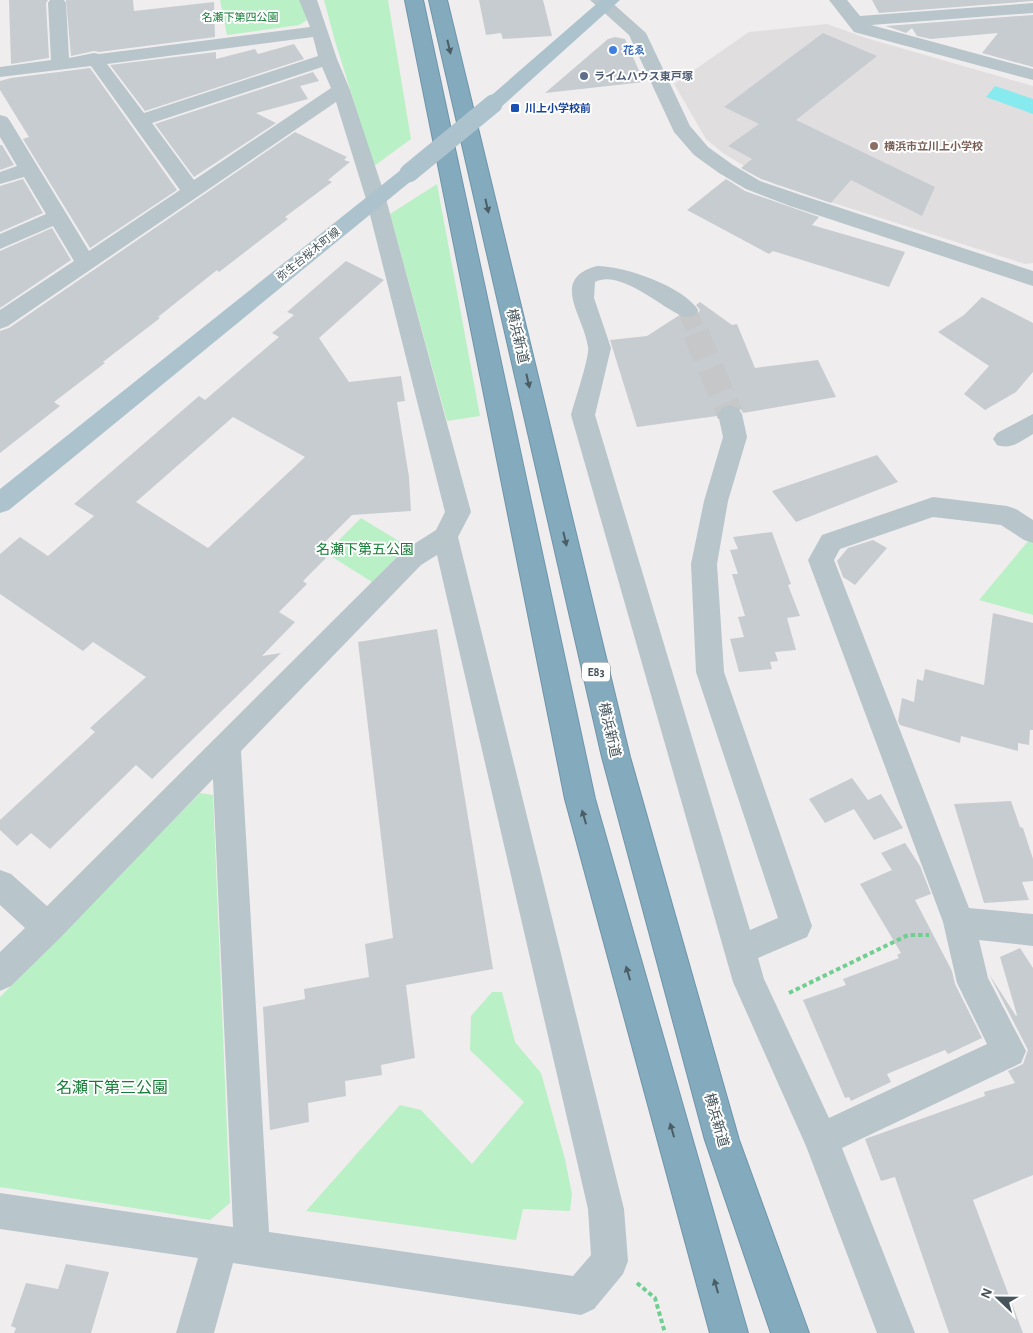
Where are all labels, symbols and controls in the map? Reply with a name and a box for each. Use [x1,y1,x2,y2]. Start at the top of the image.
park label: 名瀬下第四公園 [202,11,279,23]
one-way arrow [445,40,453,55]
marker: 花ゑ [607,44,619,56]
place label: 花ゑ [623,45,645,56]
marker: ライムハウス東戸塚 [578,70,590,82]
place label: ライムハウス東戸塚 [594,71,694,82]
marker: 川上小学校前 [509,102,521,114]
place label: 川上小学校前 [525,102,591,114]
marker: 横浜市立川上小学校 [868,140,880,152]
place label: 横浜市立川上小学校 [884,140,983,152]
one-way arrow [483,198,491,213]
street label: 弥生台桜木町線 [274,225,342,283]
street label: 横浜新道 [504,307,531,365]
one-way arrow [524,373,532,388]
one-way arrow [561,532,569,547]
park label: 名瀬下第五公園 [316,541,414,557]
road number: E83 [582,662,610,682]
street label: 横浜新道 [596,701,623,759]
one-way arrow [580,809,588,824]
one-way arrow [624,965,632,981]
park label: 名瀬下第三公園 [56,1079,168,1096]
street label: 横浜新道 [702,1091,731,1149]
one-way arrow [667,1122,675,1137]
north arrow [973,1273,1023,1323]
one-way arrow [711,1278,719,1293]
text: N [979,1286,995,1301]

